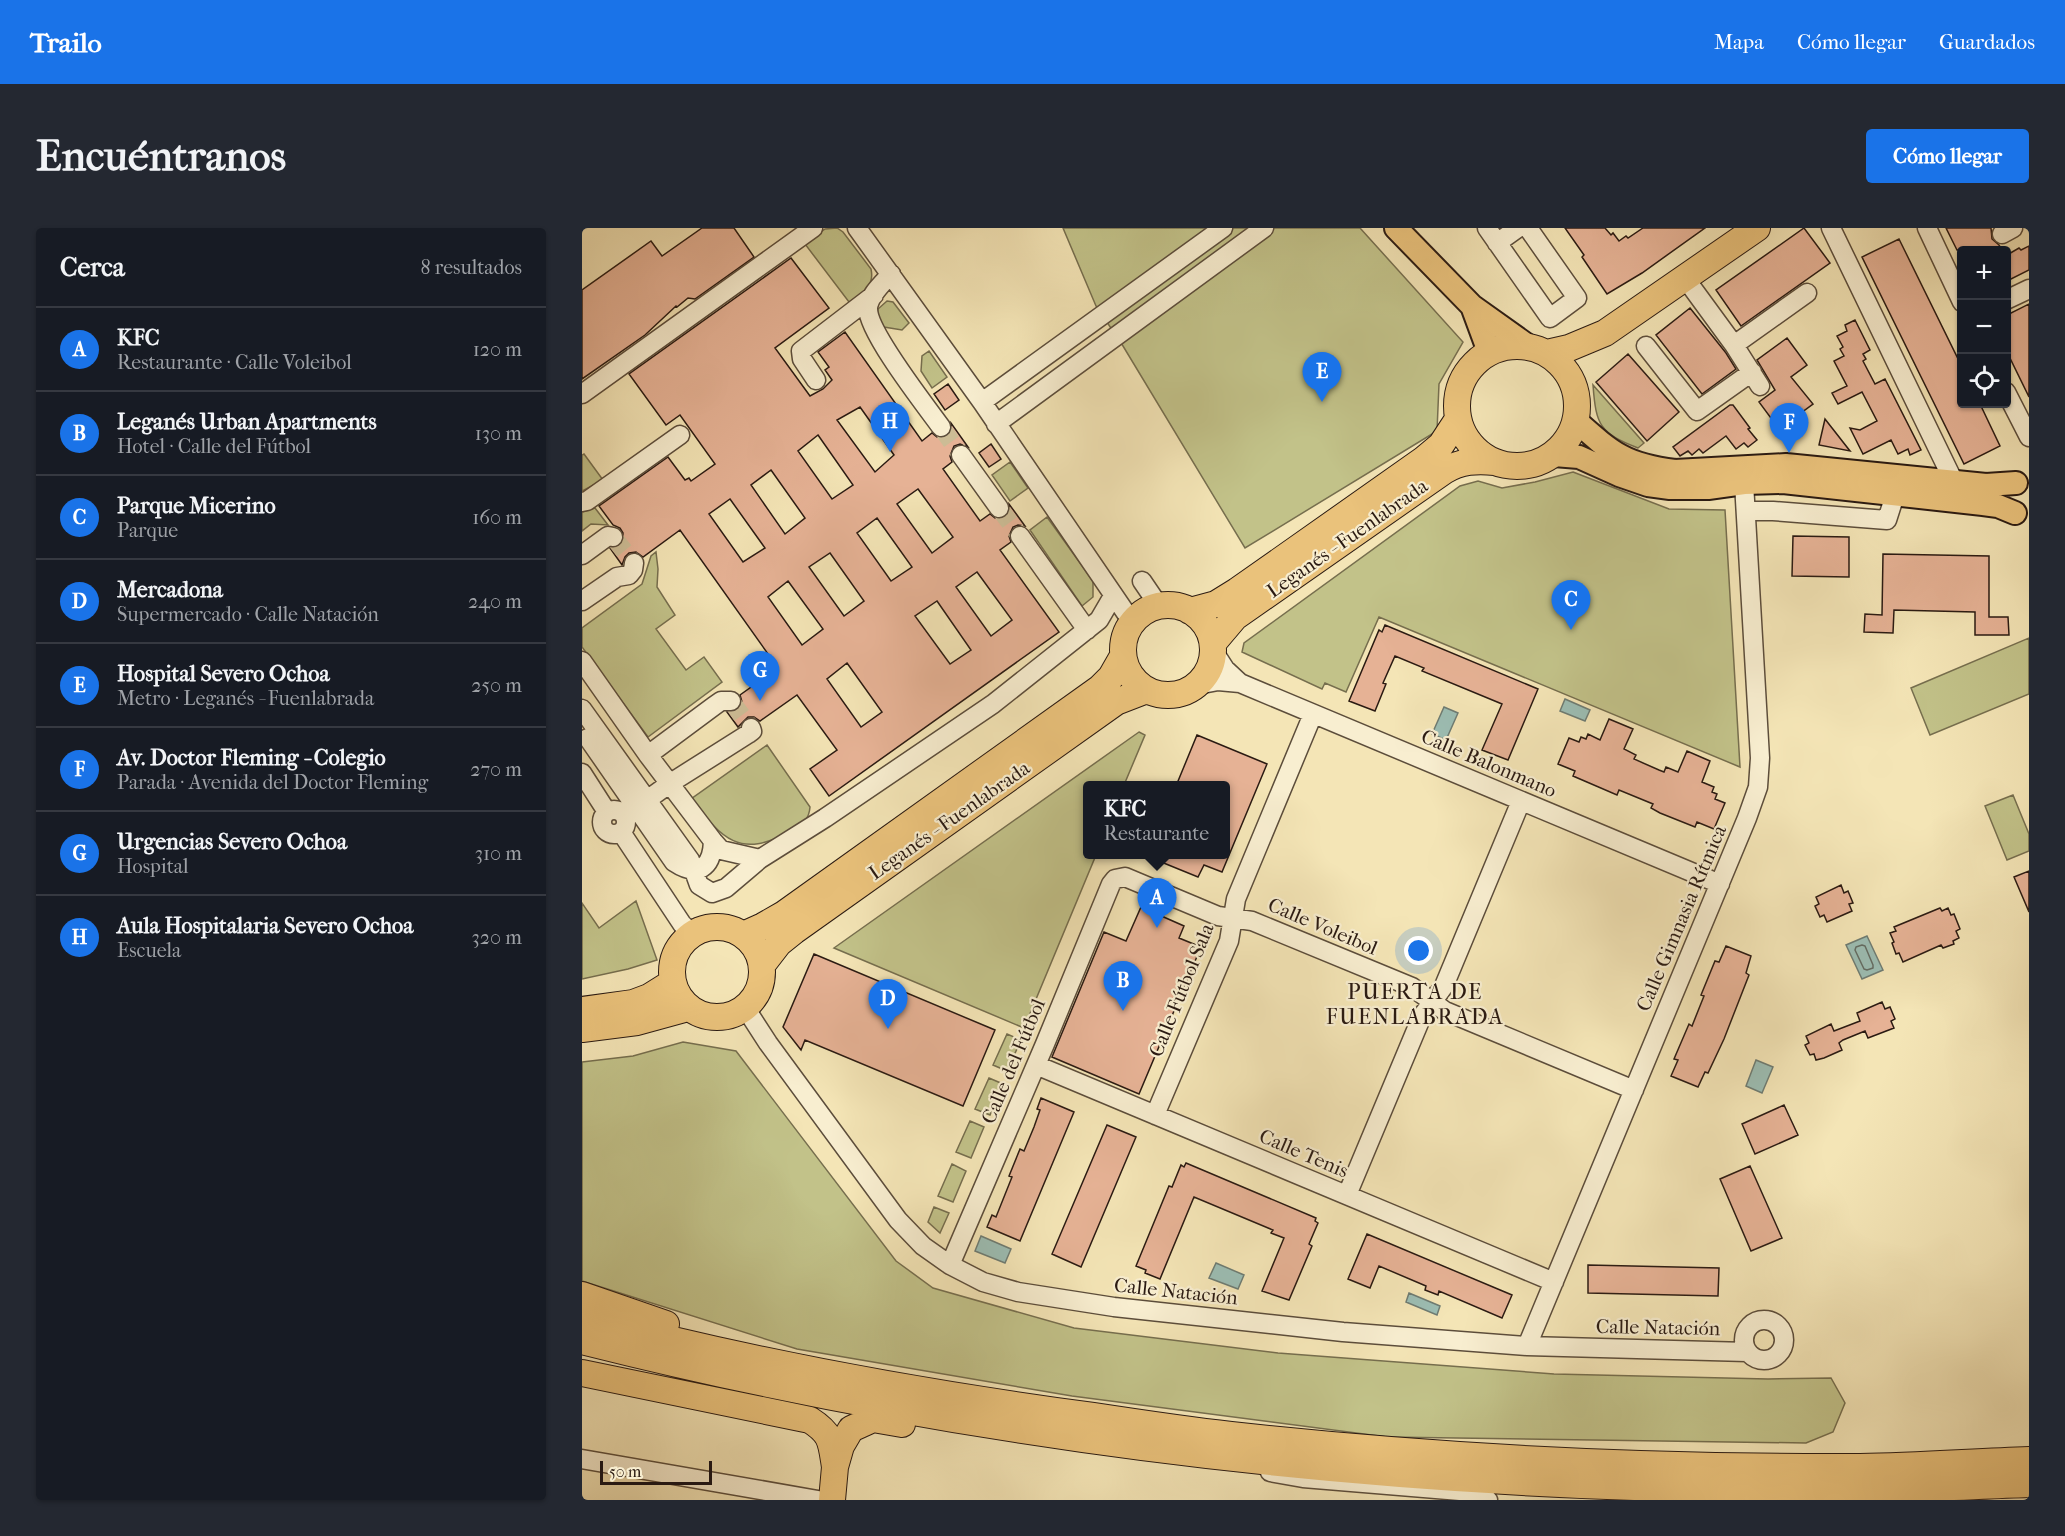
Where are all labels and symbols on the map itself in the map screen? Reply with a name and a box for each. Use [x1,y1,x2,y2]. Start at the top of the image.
pin: E [1302,352,1342,402]
pin: H [870,402,910,452]
pin: F [1770,404,1808,453]
street label: Leganés - Fuenlabrada [1262,474,1433,603]
pin: C [1552,580,1590,630]
pin: G [740,652,780,701]
street label: Calle Balonmano [1418,725,1560,802]
street label: Leganés - Fuenlabrada [864,756,1035,885]
street label: Calle Gimnasia Rítmica [1632,821,1731,1015]
pin: A [1138,878,1176,928]
street label: Calle Voleibol [1265,893,1381,960]
street label: Calle Fútbol Sala [1144,920,1219,1060]
your location [1404,936,1433,965]
pin: B [1104,962,1142,1011]
district label: PUERTA DE FUENLABRADA [1326,979,1504,1030]
pin: D [868,980,908,1029]
street label: Calle del Fútbol [977,995,1050,1127]
street label: Calle Tenis [1256,1124,1352,1182]
street label: Calle Natación [1113,1274,1239,1309]
street label: Calle Natación [1596,1315,1721,1340]
scale bar [600,1458,712,1486]

